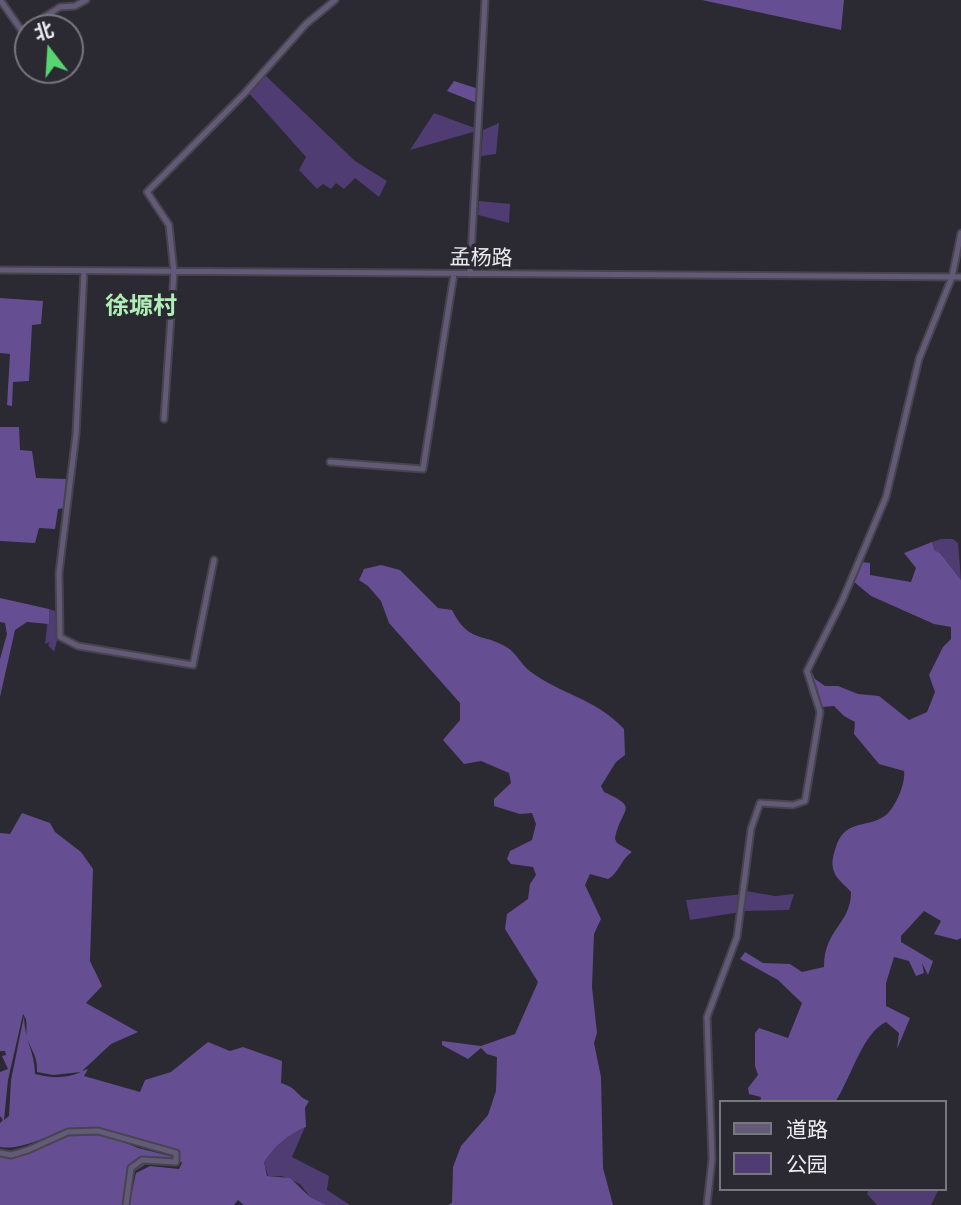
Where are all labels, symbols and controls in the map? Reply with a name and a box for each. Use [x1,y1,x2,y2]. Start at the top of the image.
north arrow [14,14,84,84]
text: 北 [31,16,56,46]
street label: 孟杨路 [449,246,513,272]
district label: 徐塬村 [105,294,177,322]
legend [720,1100,947,1191]
text: 道路 [786,1115,828,1144]
text: 公园 [786,1150,828,1179]

